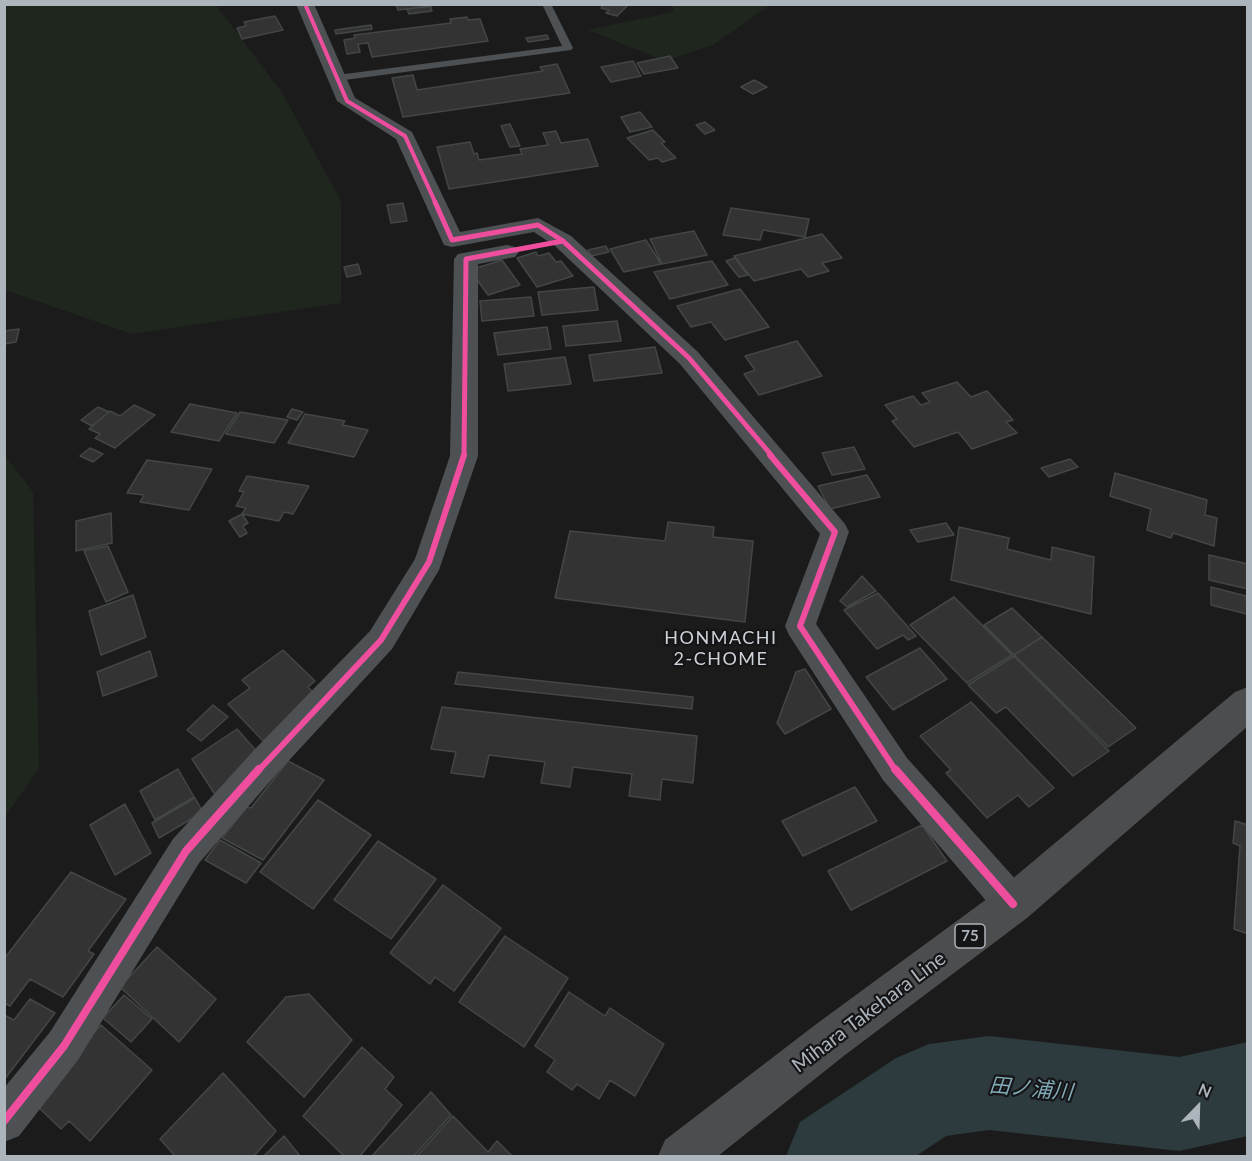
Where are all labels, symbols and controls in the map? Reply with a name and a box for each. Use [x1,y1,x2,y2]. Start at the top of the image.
district label: HONMACHI 2-CHOME [664,627,778,670]
road number: 75 [955,924,985,948]
street label: Mihara Takehara Line [787,946,951,1078]
water label: 田ノ浦川 [988,1073,1074,1105]
north arrow [1168,1077,1228,1137]
text: N [1196,1079,1215,1101]

